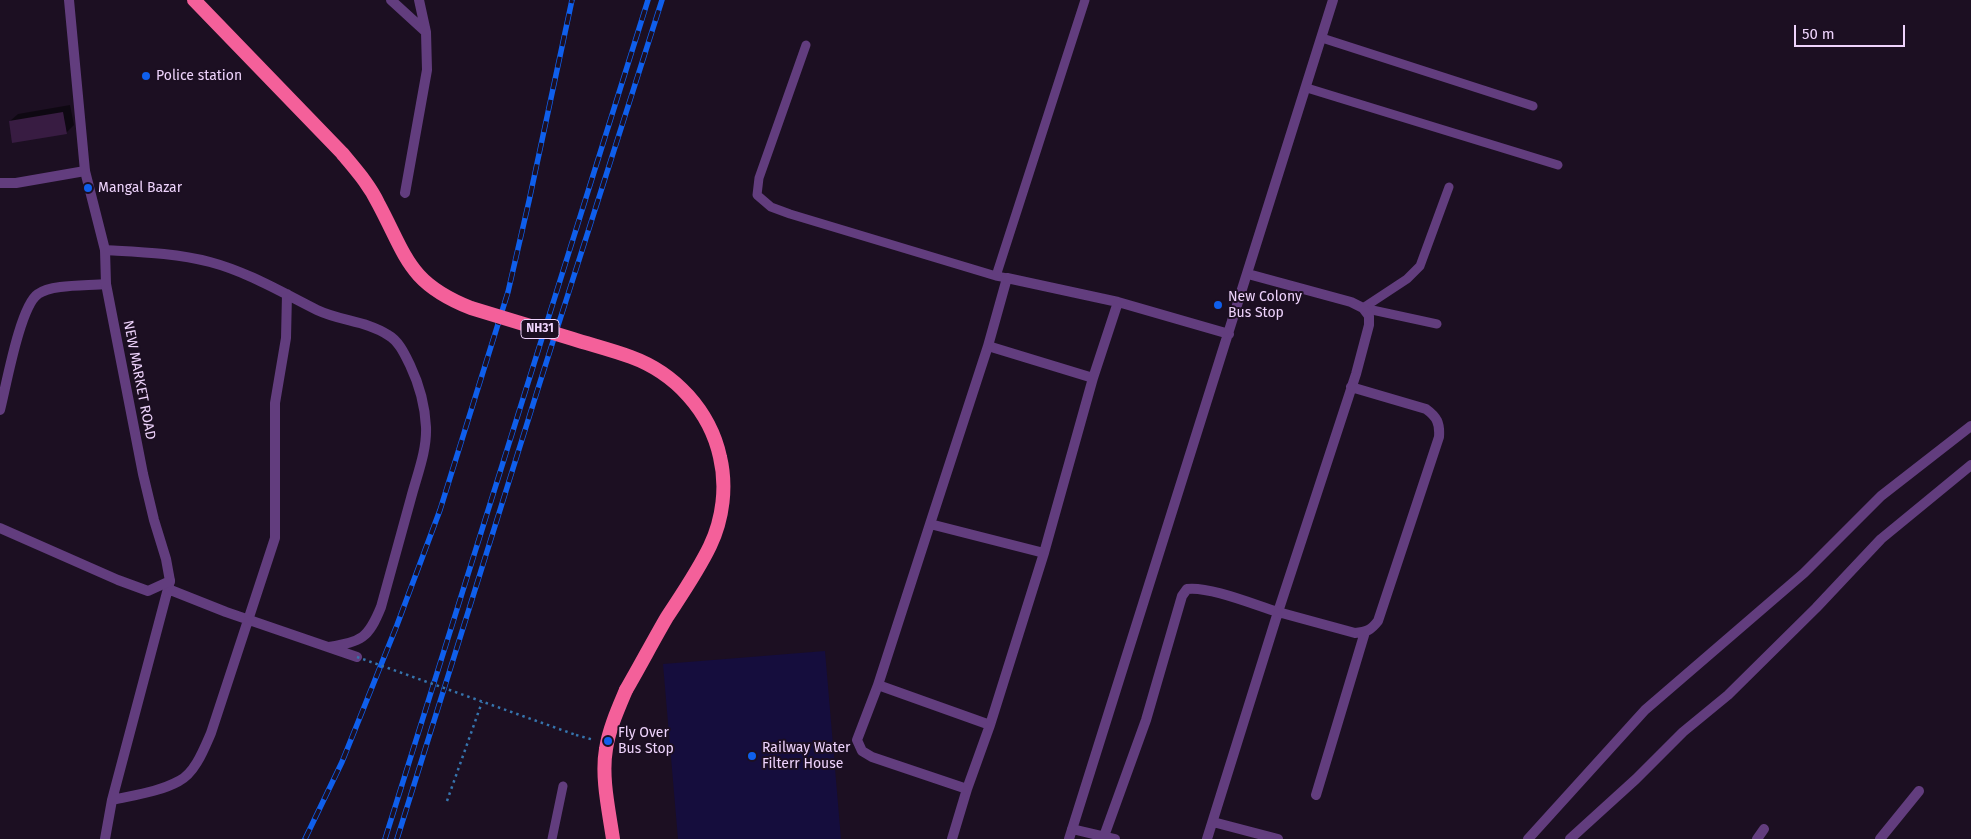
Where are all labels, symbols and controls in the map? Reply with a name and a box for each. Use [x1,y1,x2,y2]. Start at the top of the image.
scale bar [1796,15,1907,47]
text: 50 m [1802,25,1835,43]
place label: Police station [156,68,242,84]
marker: Police station [140,70,152,82]
place label: Mangal Bazar [98,180,182,196]
marker: Mangal Bazar [82,182,94,194]
place label: New Colony Bus Stop [1228,289,1302,322]
marker: New Colony Bus Stop [1212,299,1224,311]
street label: NEW MARKET ROAD [119,319,159,441]
road number: NH31 [521,320,559,338]
place label: Fly Over Bus Stop [618,725,674,758]
marker: Fly Over Bus Stop [602,735,614,747]
place label: Railway Water Filterr House [762,740,851,772]
marker: Railway Water Filterr House [746,750,758,762]

